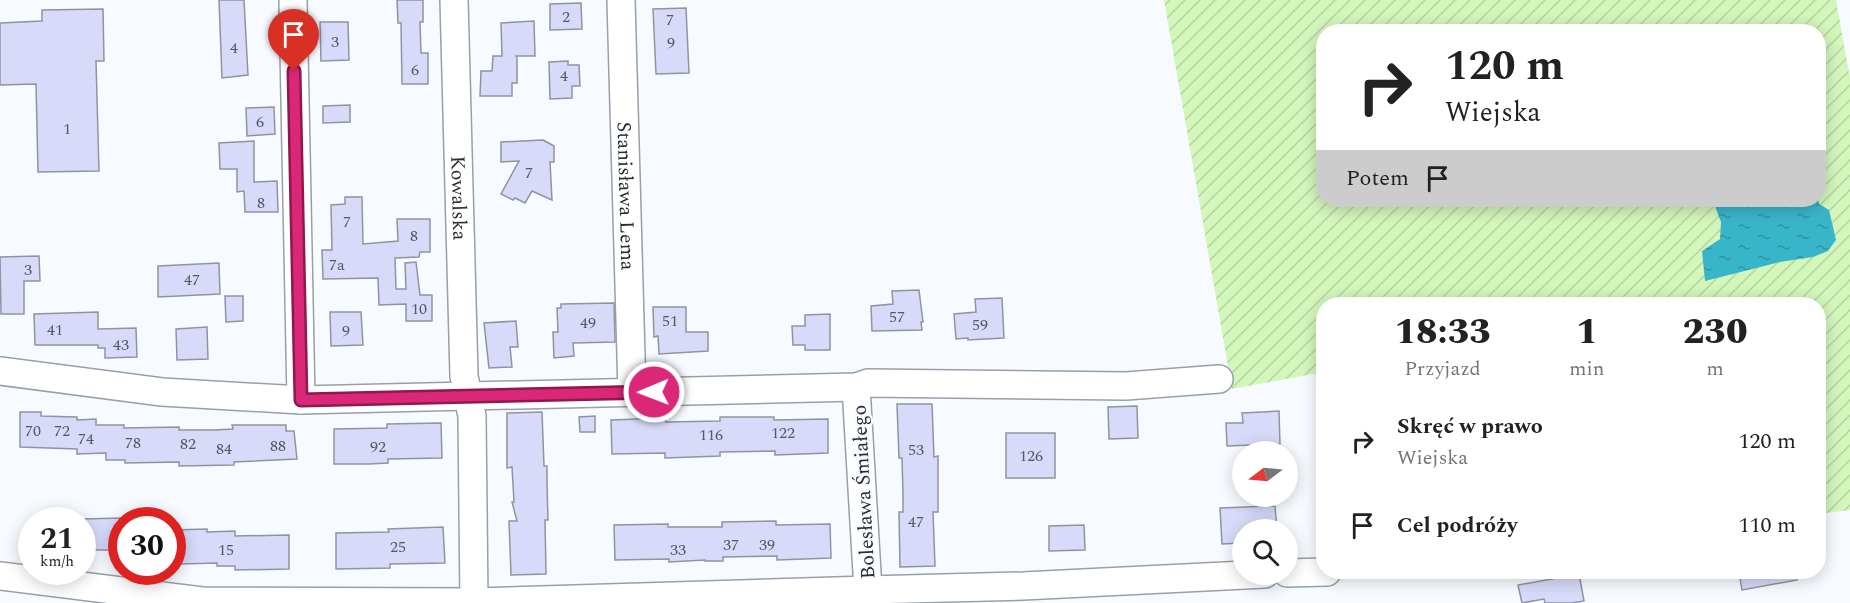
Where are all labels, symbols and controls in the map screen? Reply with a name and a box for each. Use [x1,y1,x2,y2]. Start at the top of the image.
house number: 2 [562,5,570,29]
house number: 7 [666,8,674,32]
pin [268,9,319,71]
icon: arrive [277,18,310,51]
house number: 3 [331,30,339,54]
house number: 9 [667,31,675,55]
text: 120 m [1445,35,1564,98]
house number: 4 [230,36,238,60]
icon: right [1346,48,1424,126]
house number: 6 [411,58,419,82]
house number: 4 [560,64,568,88]
text: Wiejska [1445,92,1541,134]
house number: 6 [256,110,264,134]
house number: 1 [63,117,71,141]
street label: Stanisława Lema [608,121,643,271]
street label: Kowalska [442,155,474,241]
house number: 7 [525,161,533,185]
text: Potem [1346,162,1409,195]
icon: arrive [1421,162,1454,195]
house number: 8 [257,191,265,215]
house number: 7 [343,210,351,234]
house number: 8 [410,224,418,248]
house number: 7a [329,253,345,277]
house number: 3 [24,258,32,282]
house number: 47 [184,268,200,292]
house number: 10 [411,297,427,321]
house number: 57 [889,305,905,329]
text: 18:33 [1394,305,1491,360]
text: 1 [1576,305,1598,360]
text: 230 [1683,305,1748,360]
house number: 51 [662,309,678,333]
house number: 49 [580,311,596,335]
house number: 59 [972,313,988,337]
house number: 41 [47,318,63,342]
house number: 9 [342,319,350,343]
house number: 43 [113,333,129,357]
text: Przyjazd [1405,354,1481,384]
text: min [1569,354,1604,384]
text: m [1707,354,1724,384]
position arrow [622,360,686,424]
street label: Bolesława Śmiałego [844,404,884,580]
text: Skręć w prawo [1397,410,1543,443]
house number: 70 [25,419,41,443]
house number: 72 [54,419,70,443]
house number: 122 [771,421,795,445]
house number: 116 [699,423,723,447]
icon: right [1346,425,1379,458]
text: 120 m [1739,425,1796,458]
house number: 74 [78,427,94,451]
house number: 78 [125,431,141,455]
house number: 82 [180,432,196,456]
house number: 88 [270,434,286,458]
house number: 92 [370,435,386,459]
house number: 84 [216,437,232,461]
house number: 53 [908,438,924,462]
north arrow [1232,441,1298,507]
map controls [1232,441,1298,585]
text: Wiejska [1397,443,1468,473]
house number: 126 [1019,444,1043,468]
speed limit sign: 30 [108,507,186,585]
icon: arrive [1346,509,1379,542]
text: Cel podróży [1397,509,1517,542]
text: 110 m [1739,509,1796,542]
house number: 47 [908,510,924,534]
text: 21 [40,516,74,562]
button: search [1232,519,1298,585]
house number: 37 [723,533,739,557]
house number: 39 [759,533,775,557]
house number: 25 [390,535,406,559]
house number: 15 [218,538,234,562]
house number: 33 [670,538,686,562]
text: km/h [40,550,74,573]

